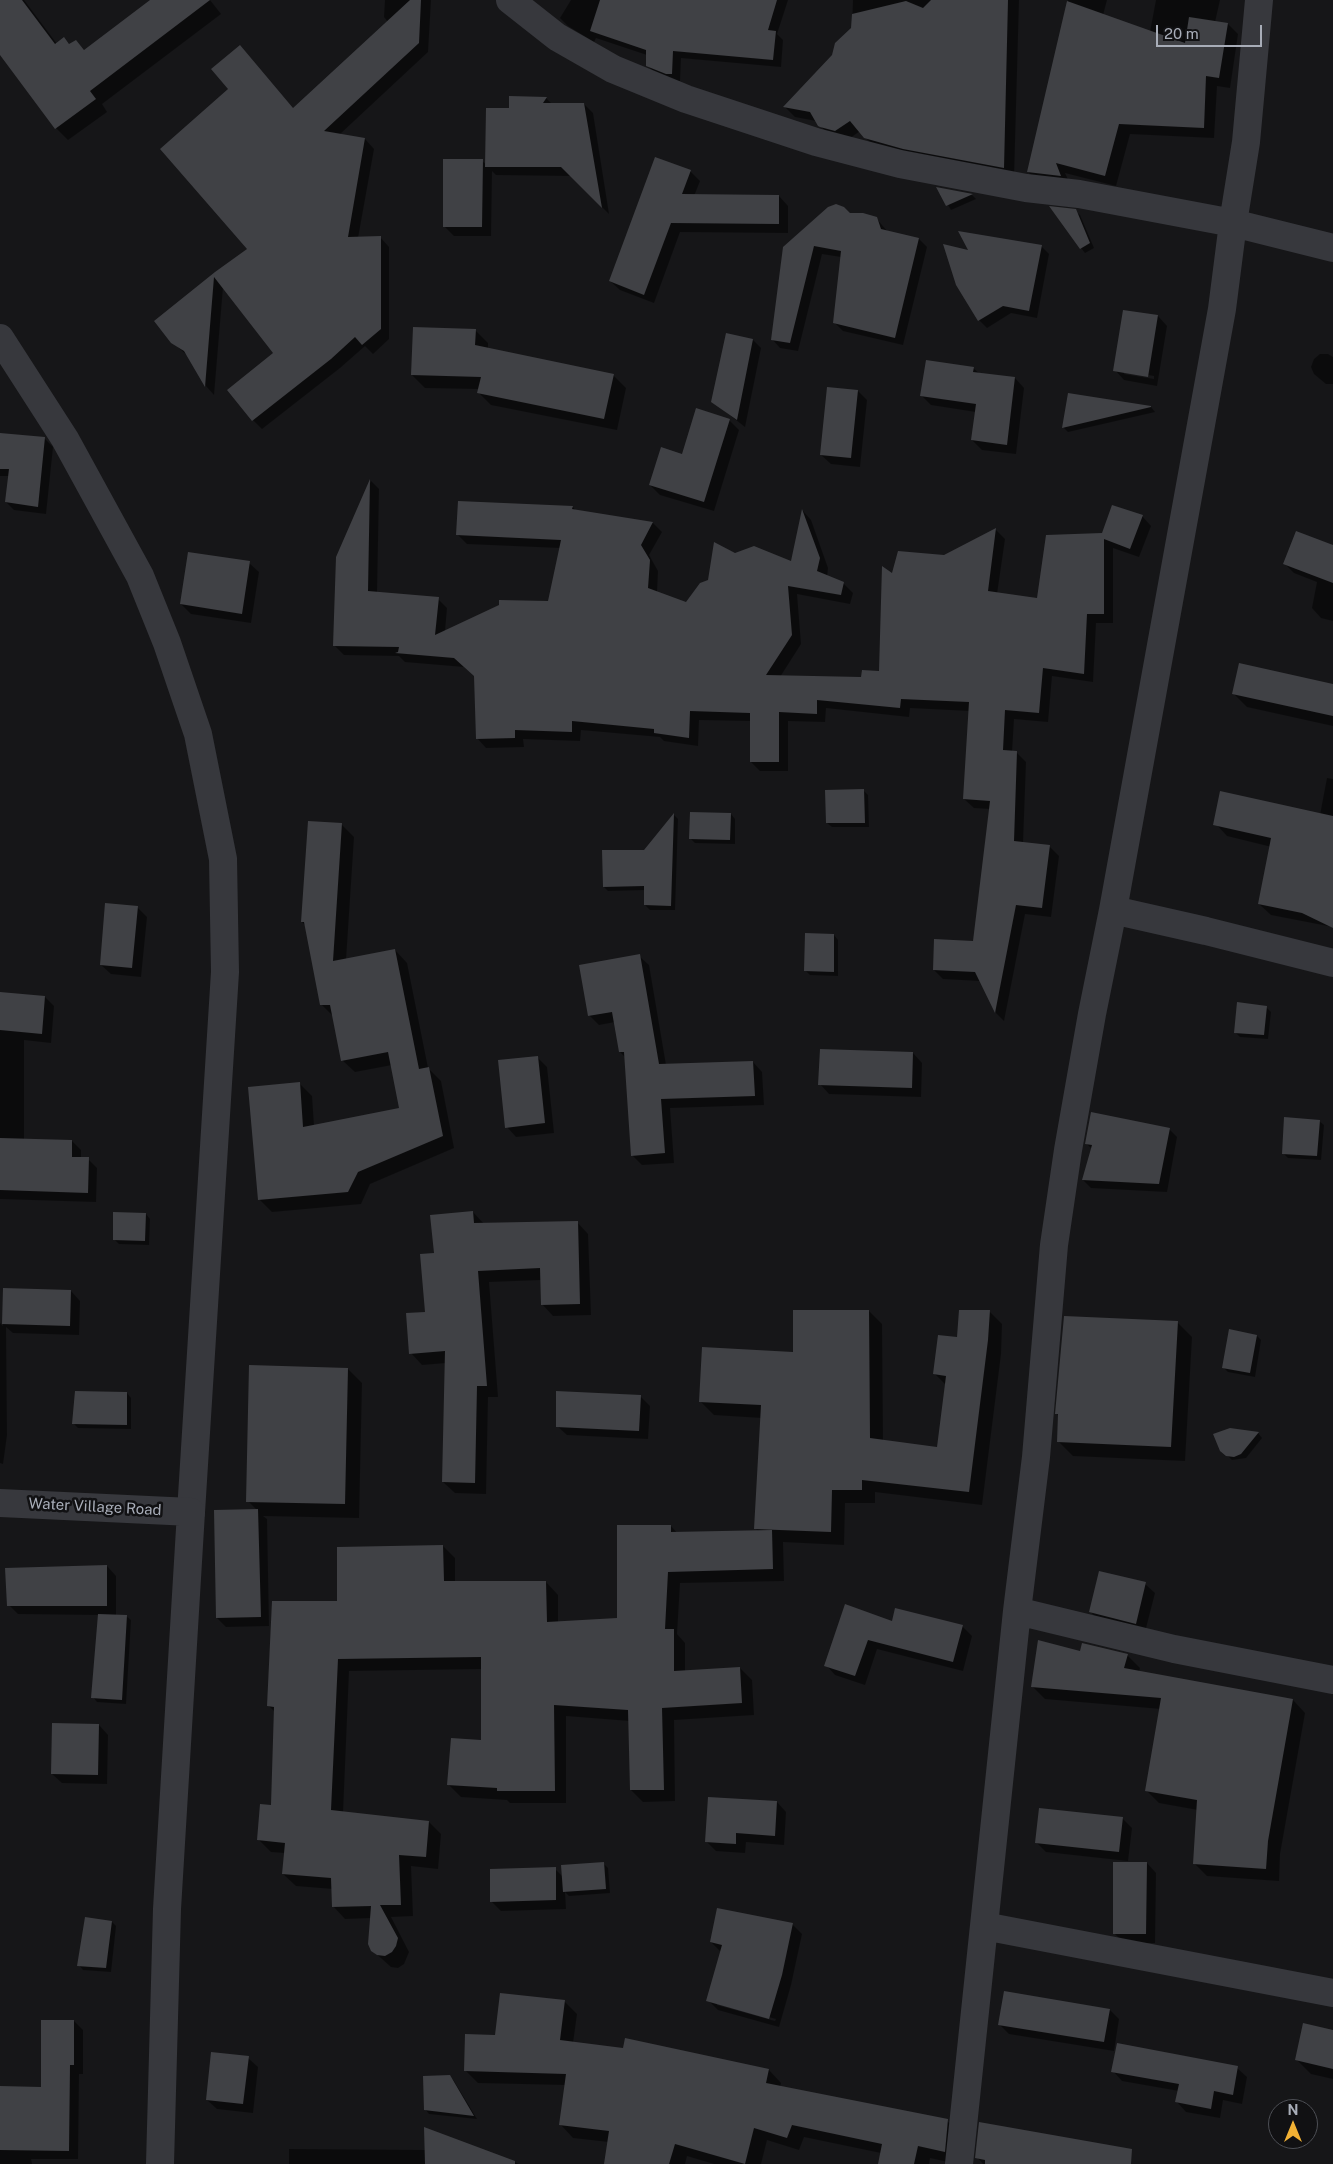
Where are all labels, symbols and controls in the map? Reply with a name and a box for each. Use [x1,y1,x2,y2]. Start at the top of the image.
scale bar [1158,15,1264,47]
text: 20 m [1164,25,1199,42]
street label: Water Village Road [28,1495,162,1519]
north arrow [1268,2099,1318,2149]
text: N [1288,2102,1298,2118]

